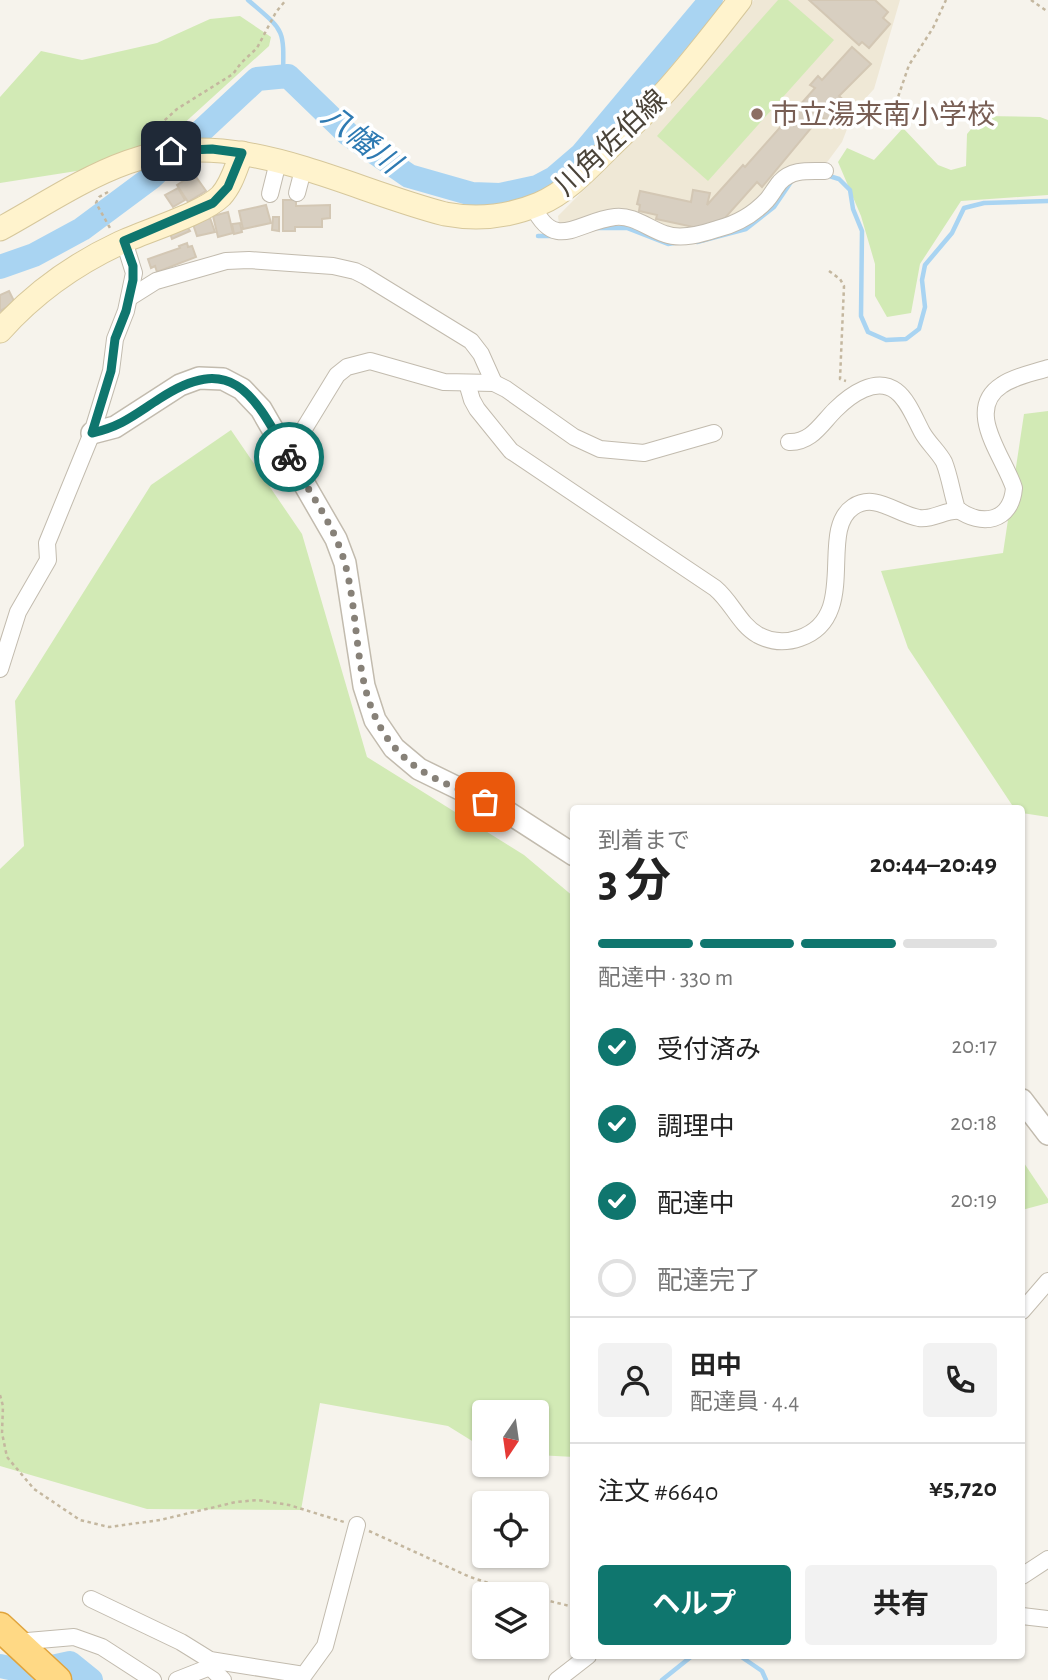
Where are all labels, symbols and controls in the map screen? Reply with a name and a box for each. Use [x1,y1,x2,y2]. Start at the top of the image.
street label: 川角佐伯線 [549,84,672,201]
water label: 八幡川 [316,99,409,181]
place label: 市立湯来南小学校 [771,100,995,130]
marker: 市立湯来南小学校 [749,106,765,122]
pin [141,121,201,181]
icon: home [152,132,190,170]
courier [254,422,324,492]
icon: bike [270,438,308,476]
pin [455,772,515,832]
icon: bag [466,783,504,821]
text: 到着まで [598,830,690,853]
text: 20:44–20:49 [870,851,997,877]
text: 3 分 [598,859,671,905]
text: 配達中 · 330 m [598,967,733,990]
icon: check [598,1028,636,1066]
text: 20:17 [952,1035,997,1058]
text: 受付済み [657,1037,761,1063]
icon: check [598,1105,636,1143]
text: 20:18 [950,1112,997,1135]
text: 調理中 [657,1114,735,1140]
icon: check [598,1182,636,1220]
text: 20:19 [950,1189,997,1212]
text: 配達中 [657,1191,735,1217]
text: 配達完了 [657,1268,761,1294]
button: person [598,1343,672,1417]
button: phone [923,1343,997,1417]
text: 田中 [690,1353,742,1379]
text: 配達員 · 4.4 [690,1391,799,1414]
north arrow [472,1400,550,1477]
map controls [472,1400,549,1659]
text: ¥5,720 [929,1475,997,1501]
text: 注文 #6640 [598,1479,718,1505]
button: locate [472,1491,549,1568]
button: ヘルプ [598,1565,791,1645]
button: 共有 [805,1565,997,1645]
button: layers [472,1582,549,1659]

